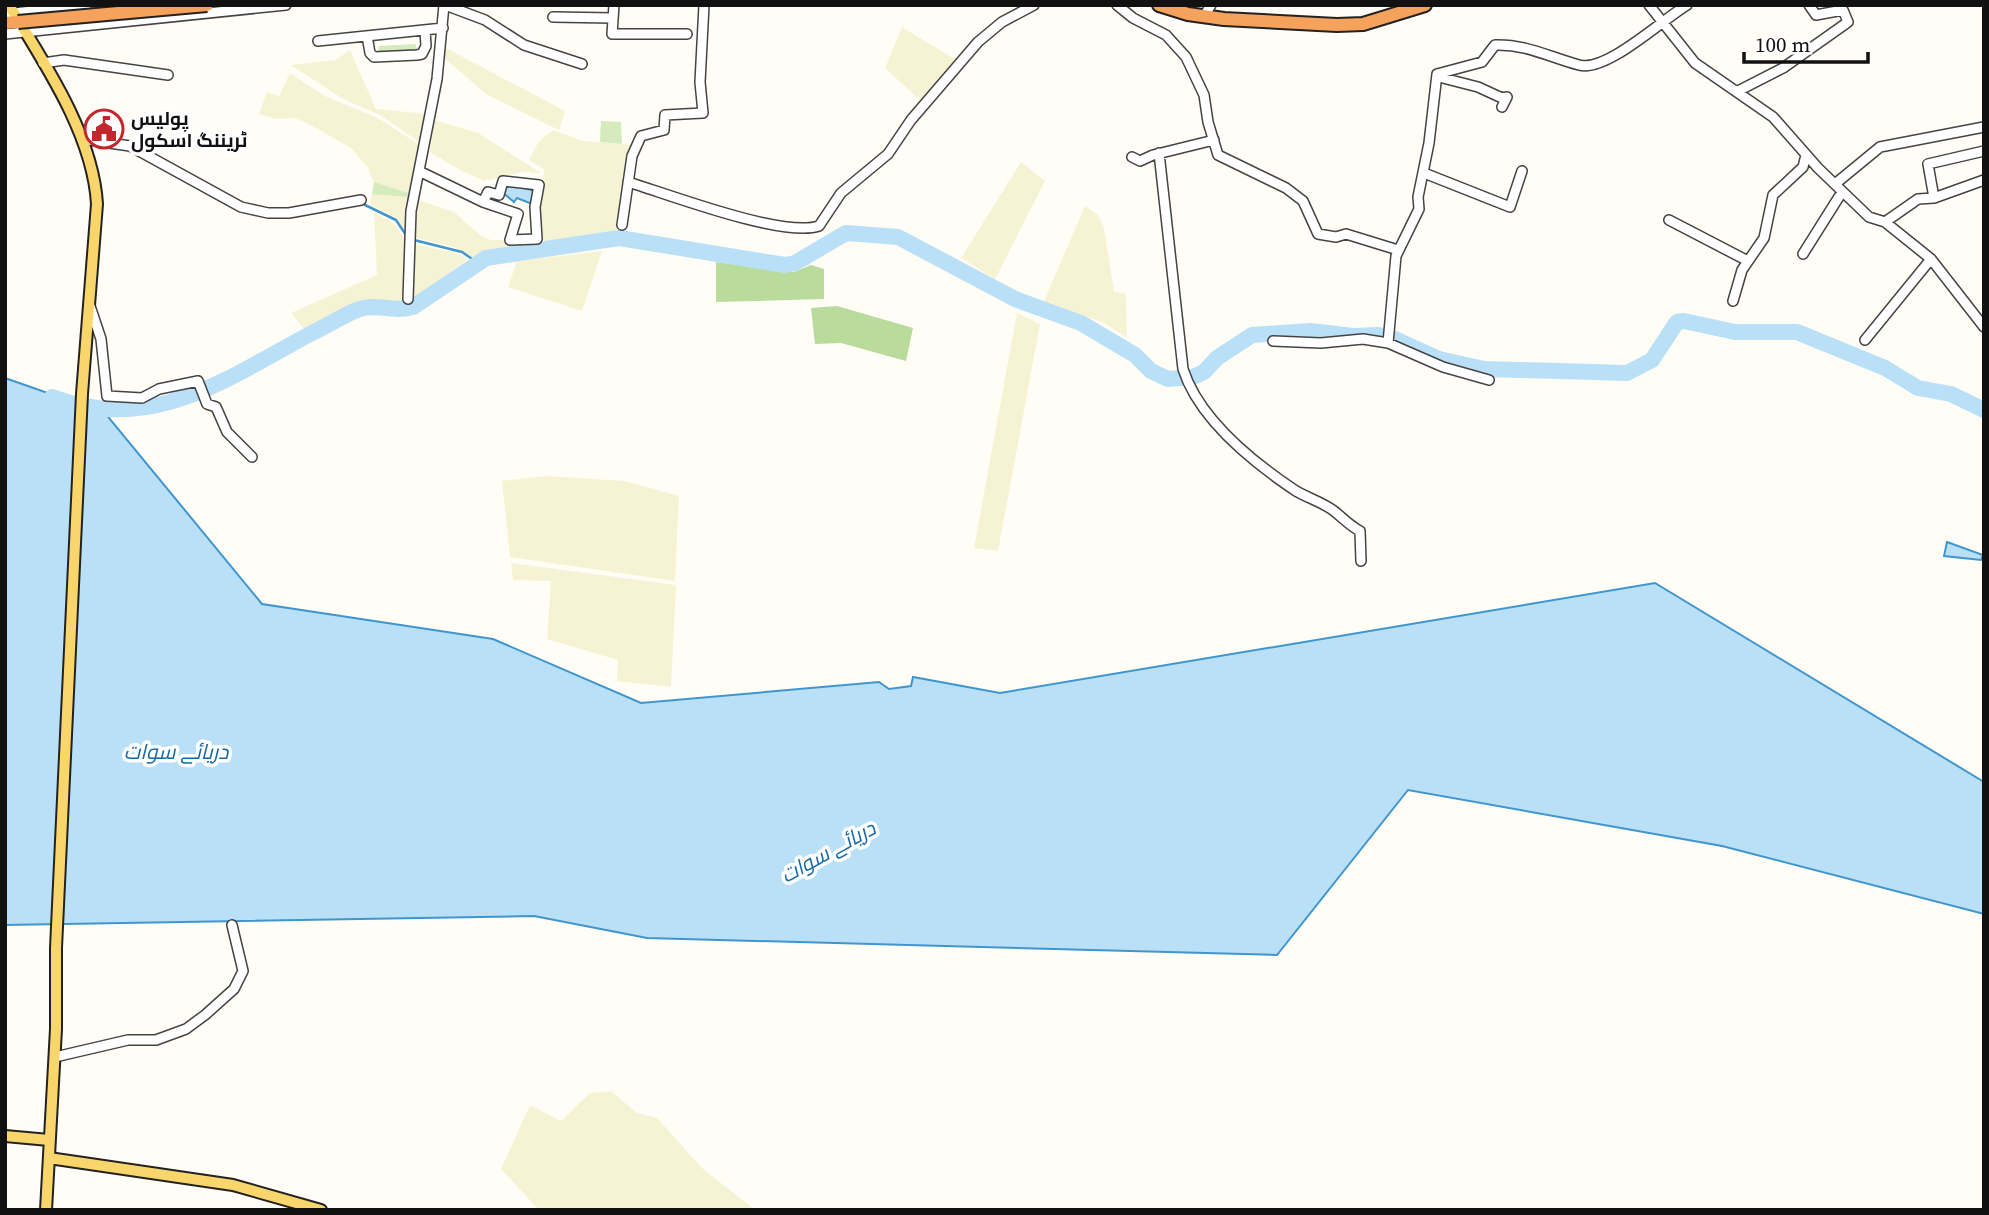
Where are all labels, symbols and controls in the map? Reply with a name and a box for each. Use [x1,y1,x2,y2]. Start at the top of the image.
scale bar [1744,21,1868,65]
text: 100 m [1755,30,1810,59]
place label: پولیس ٹریننگ اسکول [131,105,248,153]
public building icon: پولیس ٹریننگ اسکول [83,108,125,150]
water label: دریائے سوات [124,737,229,766]
water label: دریائے سوات [775,813,881,890]

